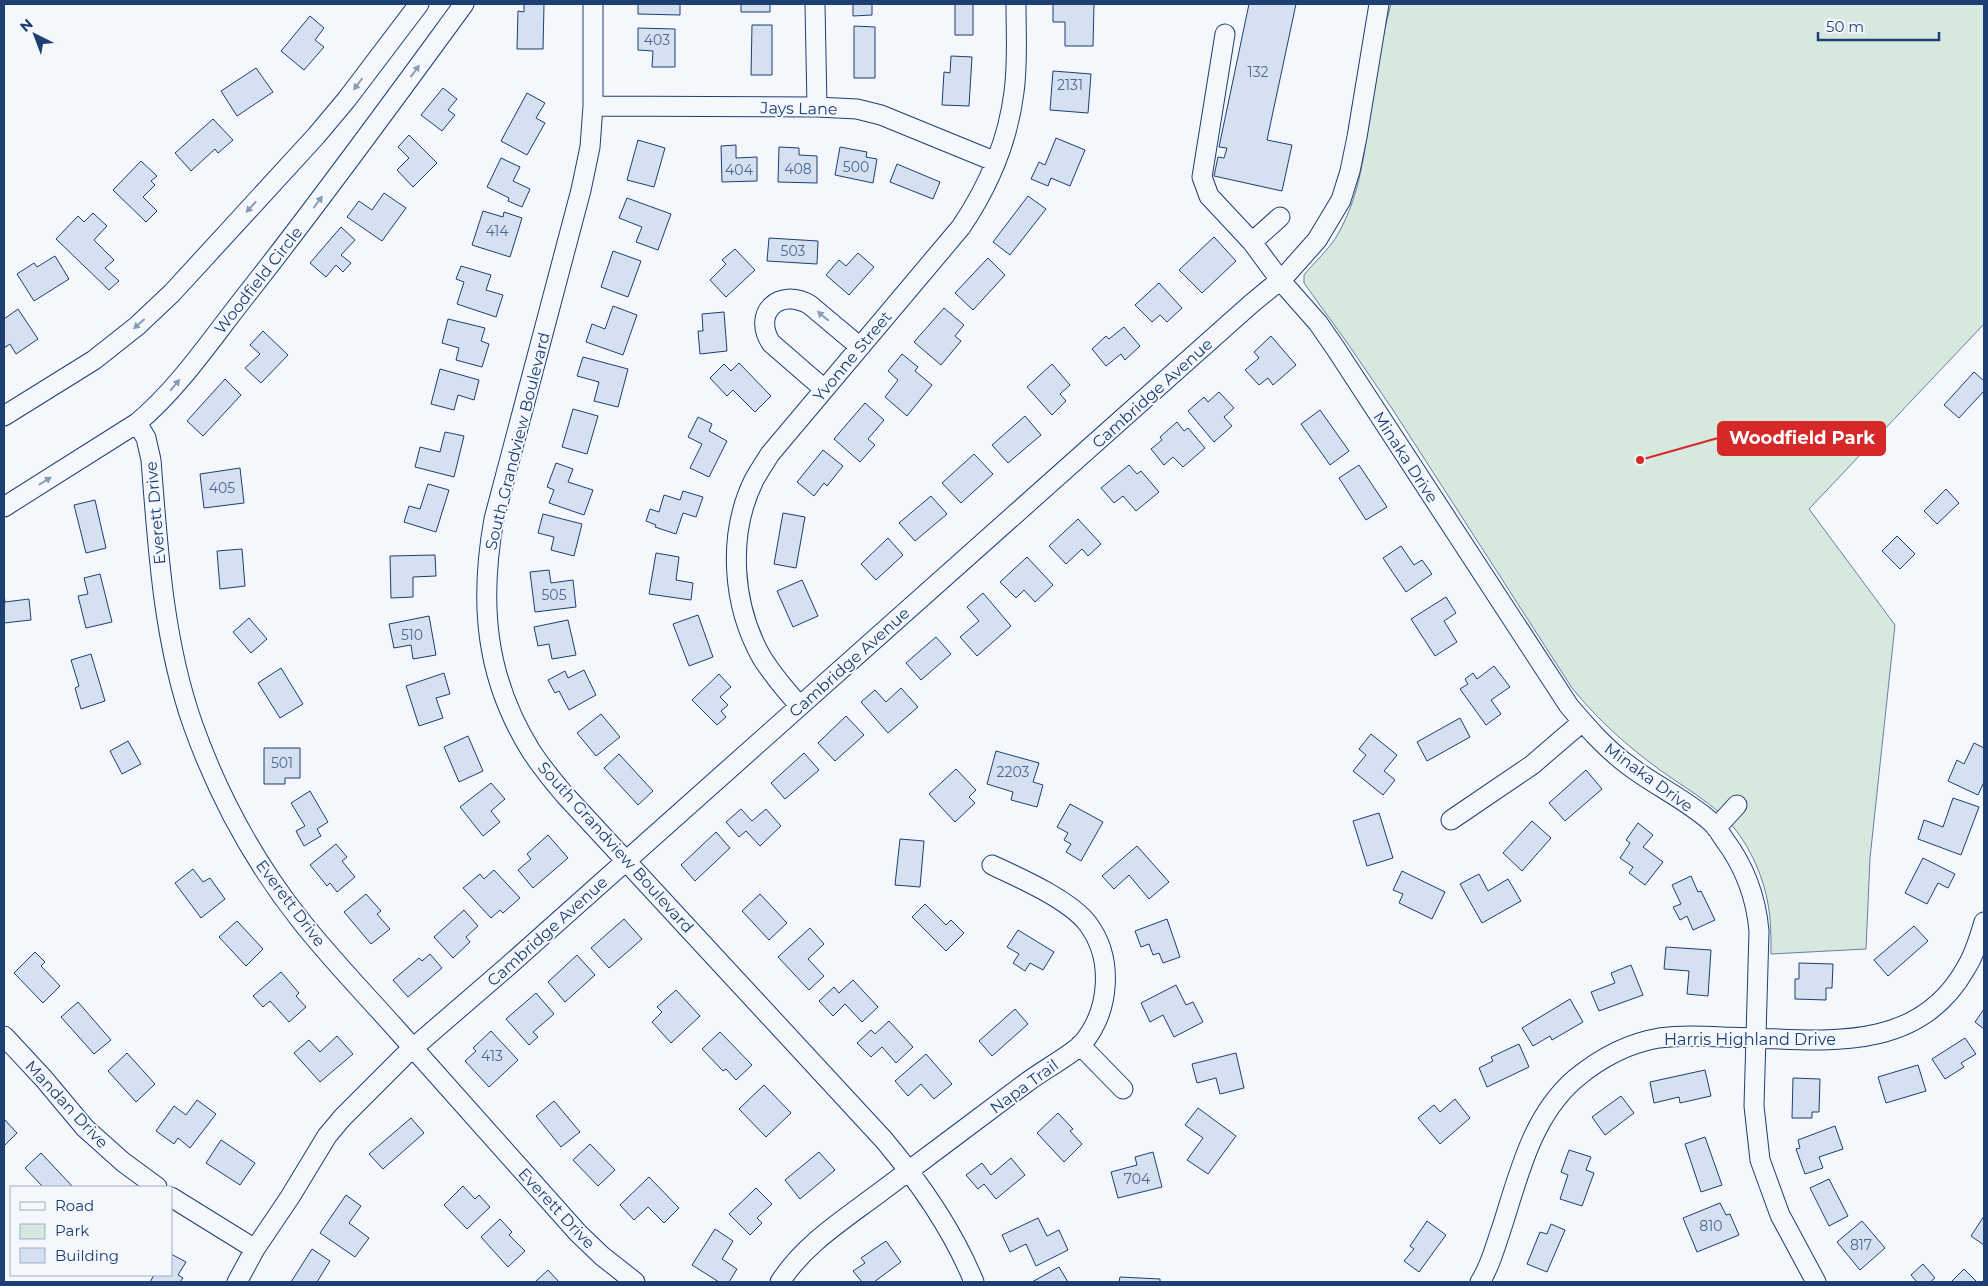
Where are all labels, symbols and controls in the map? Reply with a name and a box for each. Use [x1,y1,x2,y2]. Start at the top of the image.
north arrow [10,10,60,60]
scale bar [1818,10,1939,42]
text: N [16,15,37,36]
text: 50 m [1826,17,1864,36]
house number: 403 [644,31,670,49]
house number: 132 [1248,63,1268,81]
one-way arrow [410,64,420,78]
house number: 2131 [1057,76,1083,94]
one-way arrow [352,77,363,90]
street label: Jays Lane [759,98,838,119]
house number: 500 [843,158,869,176]
house number: 408 [784,160,812,178]
house number: 404 [725,161,754,179]
one-way arrow [313,195,323,209]
one-way arrow [245,200,257,212]
house number: 414 [485,222,509,240]
street label: Woodfield Circle [211,223,306,338]
house number: 503 [781,242,806,260]
street label: Yvonne Street [809,307,896,405]
one-way arrow [816,310,829,321]
one-way arrow [133,318,145,330]
street label: South Grandview Boulevard [481,330,554,552]
street label: Cambridge Avenue [1088,334,1216,452]
one-way arrow [169,379,180,391]
street label: Minaka Drive [1369,408,1442,506]
callout: Woodfield Park [1718,422,1885,455]
text: Woodfield Park [1729,427,1875,449]
street label: Everett Drive [142,461,169,565]
one-way arrow [38,476,52,485]
house number: 405 [209,479,235,497]
house number: 505 [541,586,567,604]
street label: Cambridge Avenue [785,603,913,721]
house number: 510 [401,626,423,644]
street label: Minaka Drive [1601,739,1697,816]
house number: 501 [271,754,293,772]
street label: South Grandview Boulevard [534,758,698,937]
house number: 2203 [997,763,1030,781]
street label: Everett Drive [252,856,329,950]
street label: Cambridge Avenue [483,872,611,990]
street label: Harris Highland Drive [1664,1030,1836,1049]
house number: 413 [481,1047,503,1065]
street label: Napa Trail [986,1055,1062,1118]
street label: Mandan Drive [21,1057,112,1152]
street label: Everett Drive [514,1164,599,1253]
house number: 704 [1124,1170,1151,1188]
legend [10,1186,172,1276]
text: Road [55,1196,94,1215]
house number: 810 [1699,1217,1723,1235]
text: Park [55,1221,89,1240]
house number: 817 [1850,1236,1872,1254]
text: Building [55,1246,119,1265]

